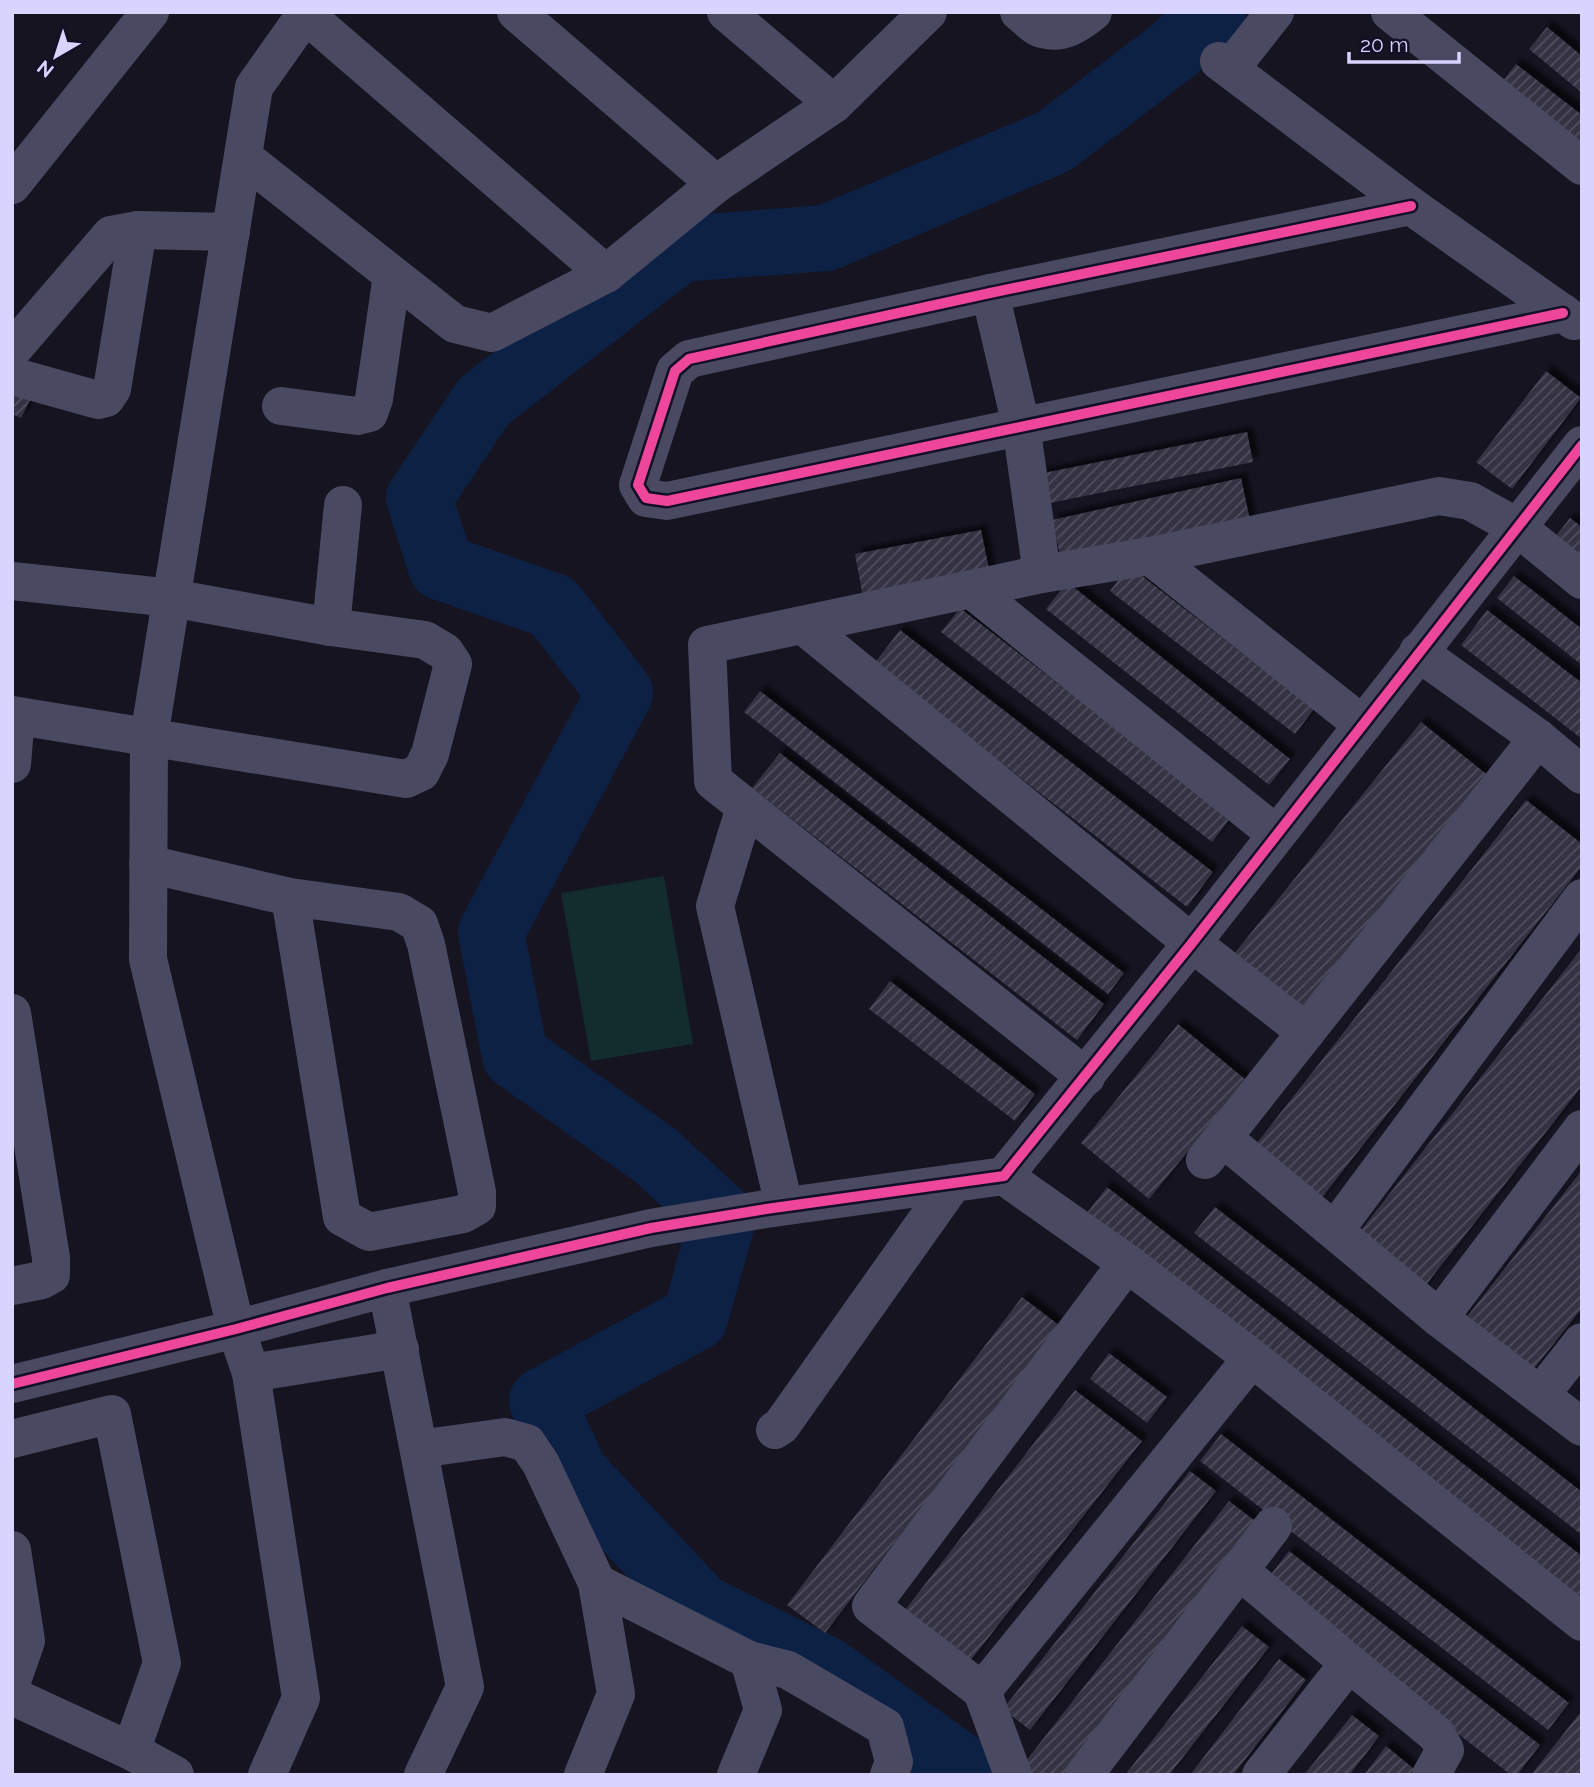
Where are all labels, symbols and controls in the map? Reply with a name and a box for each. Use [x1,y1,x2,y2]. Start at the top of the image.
north arrow [21,21,91,91]
scale bar [1349,21,1459,65]
text: 20 m [1360,32,1408,57]
text: N [33,56,58,82]

